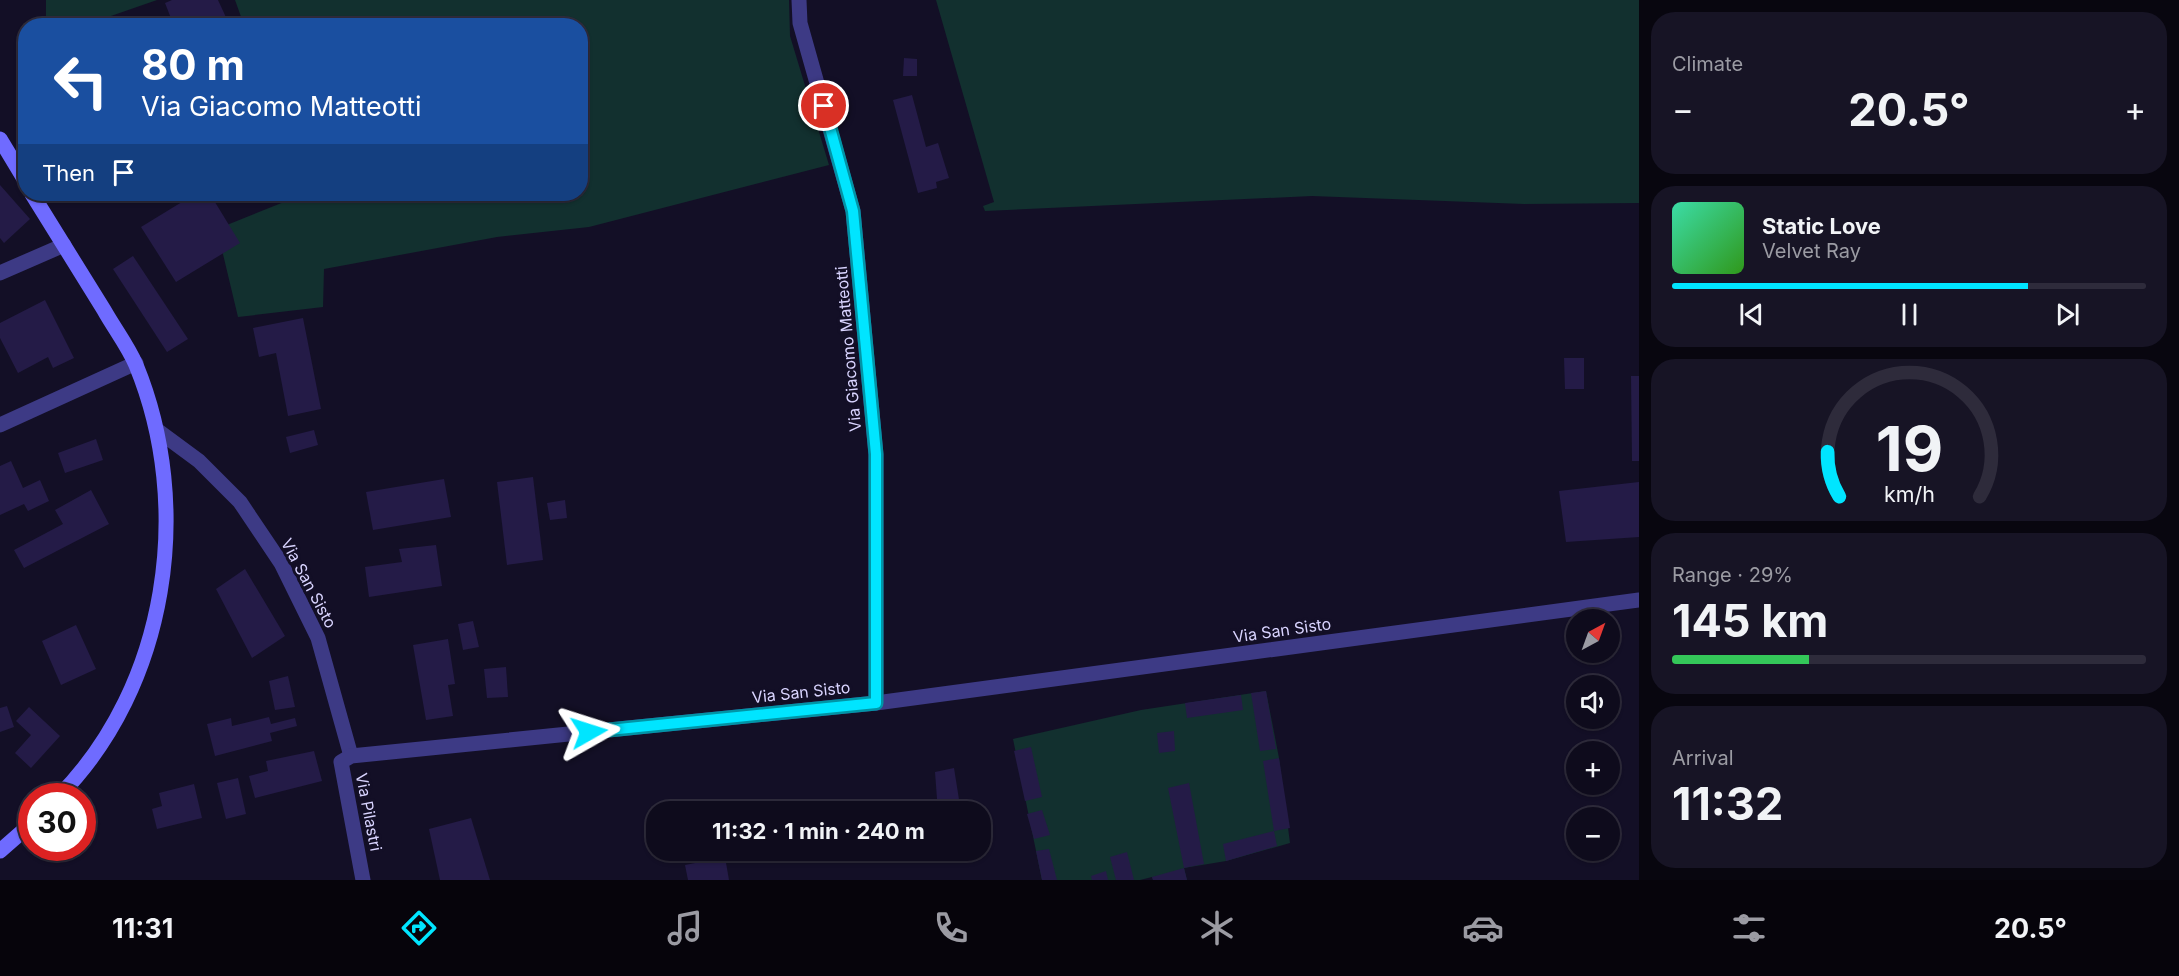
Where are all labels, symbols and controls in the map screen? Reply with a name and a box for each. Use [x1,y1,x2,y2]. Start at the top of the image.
text: 80 m [141,39,245,90]
icon: left [42,42,120,120]
text: Climate [1672,52,1743,76]
pin [798,80,849,131]
text: 20.5° [1848,82,1970,137]
icon: arrive [807,89,840,122]
text: − [1672,89,1694,129]
text: + [2124,89,2146,129]
text: Via Giacomo Matteotti [141,90,422,123]
icon: arrive [107,156,140,189]
text: Then [42,160,95,186]
text: Static Love [1762,213,1881,239]
text: Velvet Ray [1762,239,1861,263]
street label: Via Giacomo Matteotti [831,265,865,433]
icon: previous [1735,298,1768,331]
icon: pause [1893,298,1926,331]
icon: next [2051,298,2084,331]
text: 19 [1875,411,1943,486]
text: km/h [1884,481,1934,507]
street label: Via San Sisto [277,535,341,631]
text: Range · 29% [1672,563,1793,587]
text: 145 km [1672,593,1828,648]
north arrow [1566,609,1620,663]
map controls [1566,609,1620,861]
street label: Via San Sisto [1232,613,1332,647]
button: sound [1566,675,1620,729]
street label: Via San Sisto [751,677,851,707]
position arrow [557,700,621,764]
button: + [1566,741,1620,795]
text: Arrival [1672,746,1734,770]
street label: Via Pilastri [352,771,386,853]
text: 11:32 [1672,776,1783,831]
speed limit sign: 30 [18,783,96,861]
button: − [1566,807,1620,861]
text: 11:32 · 1 min · 240 m [712,818,925,844]
icon: directions [398,907,440,949]
icon: music [664,907,706,949]
icon: phone [930,907,972,949]
icon: climate [1196,907,1238,949]
icon: car [1462,907,1504,949]
icon: filters [1728,907,1770,949]
text: 11:31 [112,912,173,945]
text: 20.5° [1994,912,2067,945]

